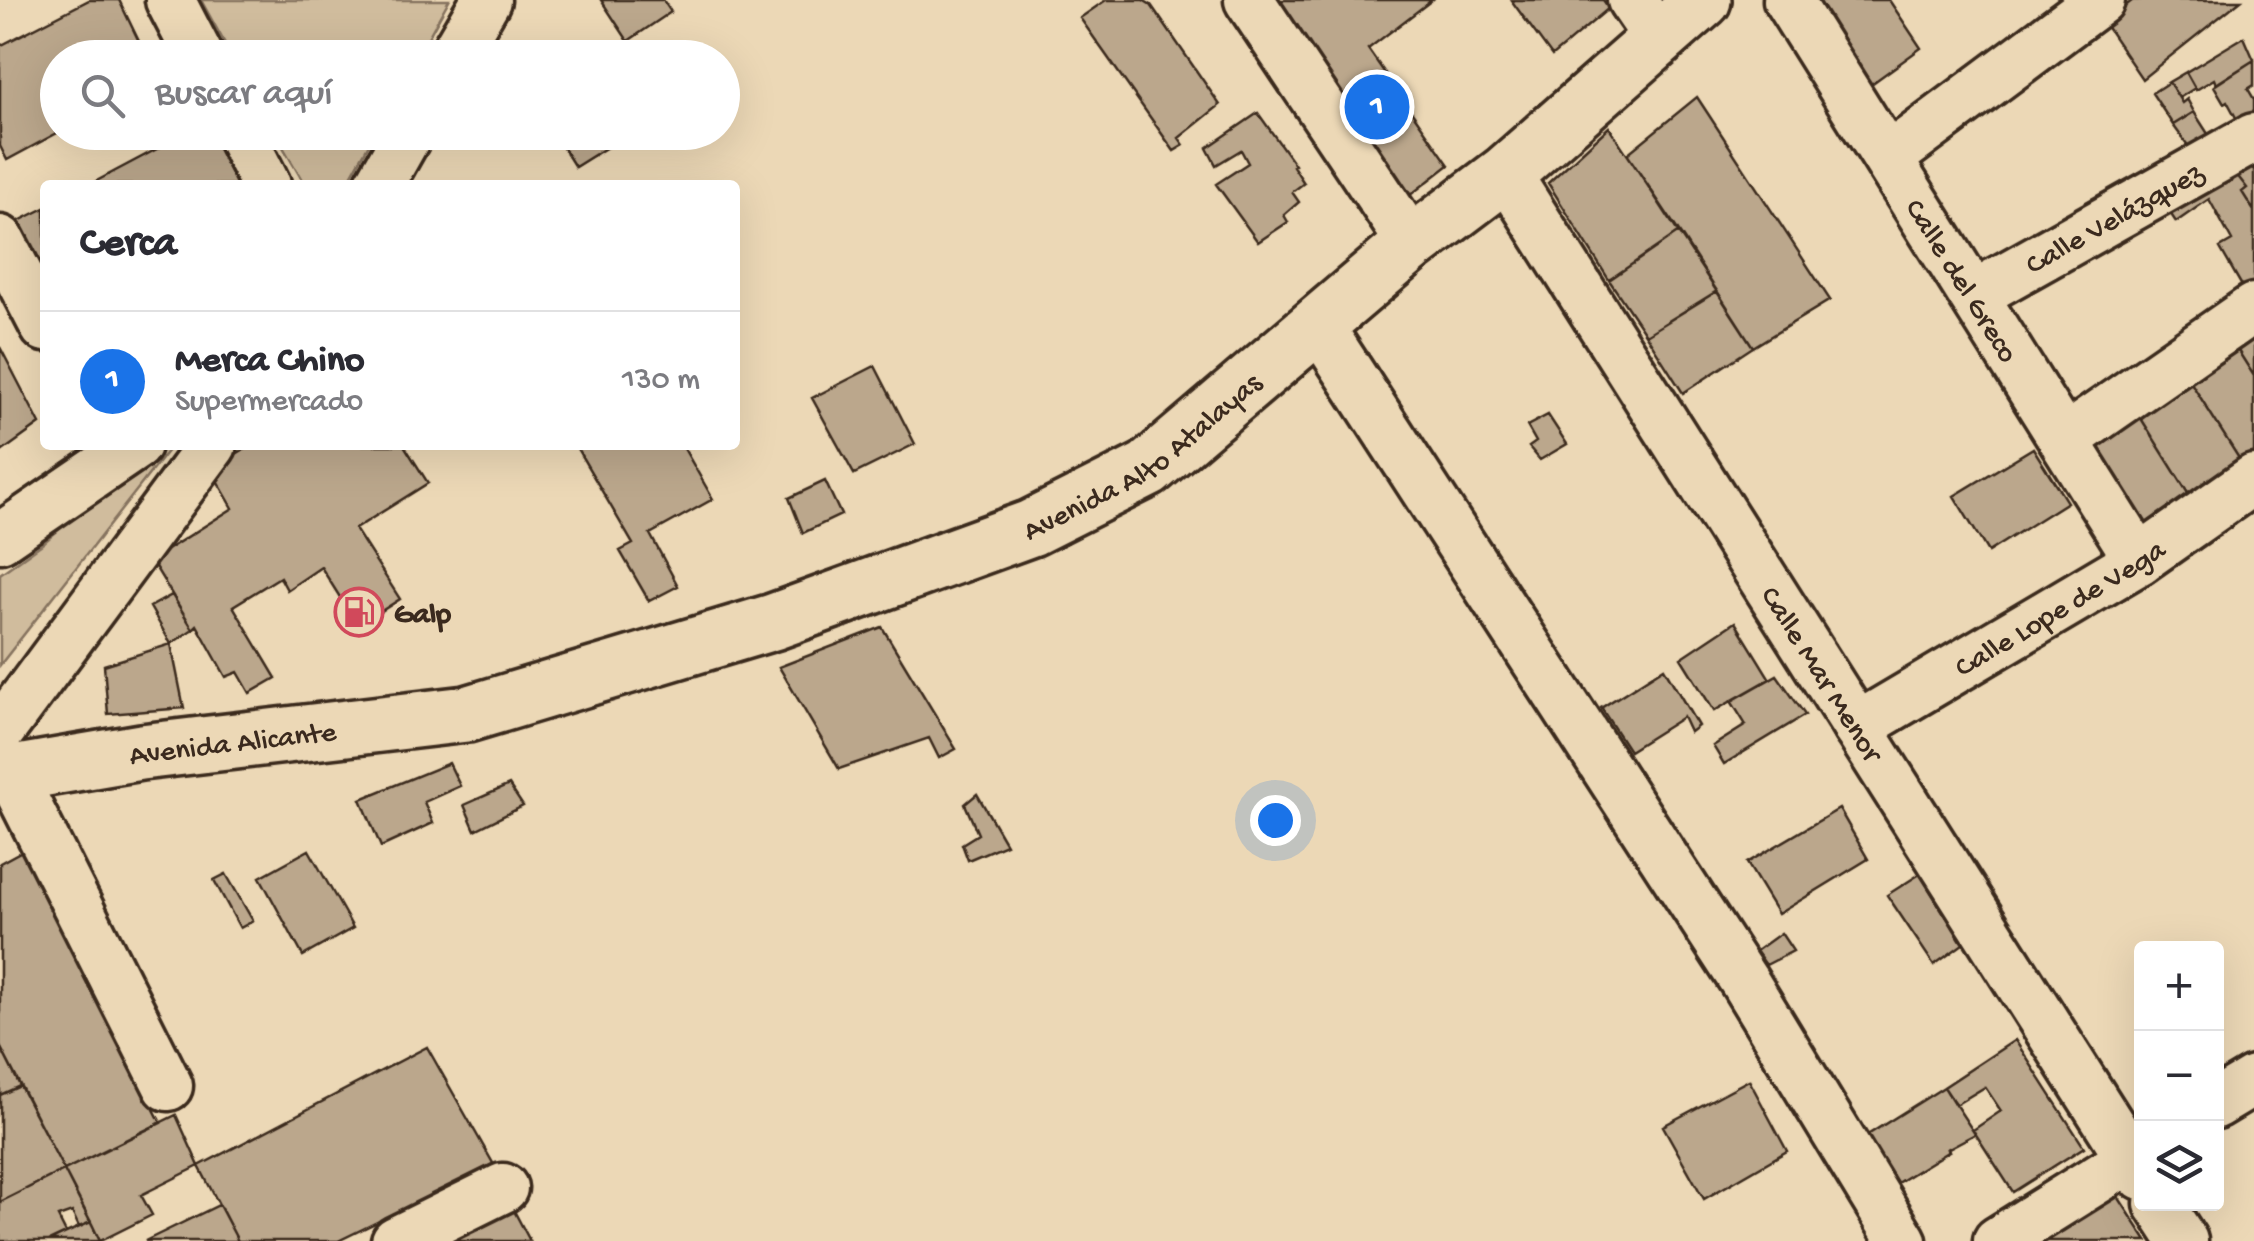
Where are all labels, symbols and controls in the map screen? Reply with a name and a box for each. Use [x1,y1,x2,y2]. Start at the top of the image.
search box [40,40,740,150]
icon: search [75,68,130,123]
pin: 1 [1344,70,1410,144]
text: Buscar aquí [155,73,333,117]
street label: Calle Velázquez [2021,157,2211,284]
street label: Calle del Greco [1895,194,2024,370]
text: Cerca [80,221,177,270]
text: Merca Chino [175,340,364,384]
text: 1 [106,362,119,400]
text: 130 m [622,362,700,400]
street label: Avenida Alto Atalayas [1019,367,1271,551]
text: Supermercado [175,384,363,422]
street label: Calle Lope de Vega [1950,533,2175,687]
street label: Calle Mar Menor [1751,581,1889,772]
fuel station icon: Galp [333,586,385,638]
place label: Galp [394,599,451,634]
street label: Avenida Alicante [127,716,339,776]
your location [1250,795,1301,846]
map controls [2134,941,2224,1211]
button: + [2134,941,2224,1031]
button: − [2134,1031,2224,1121]
button: layers [2134,1121,2224,1211]

